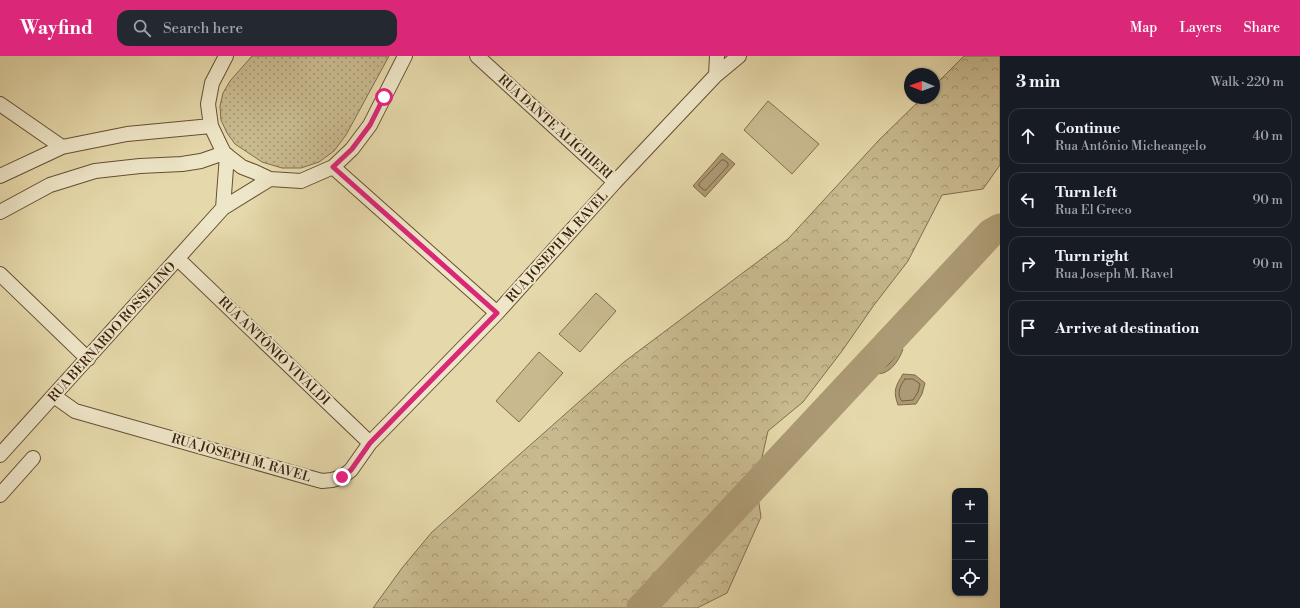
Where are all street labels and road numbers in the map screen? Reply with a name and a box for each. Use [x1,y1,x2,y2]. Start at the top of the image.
street label: RUA DANTE ALIGHIERI [494,71,616,183]
street label: RUA JOSEPH M. RAVEL [503,188,611,306]
street label: RUA BERNARDO ROSSELINO [45,259,179,405]
street label: RUA ANTÔNIO VIVALDI [215,293,334,409]
street label: RUA JOSEPH M. RAVEL [170,430,313,486]

